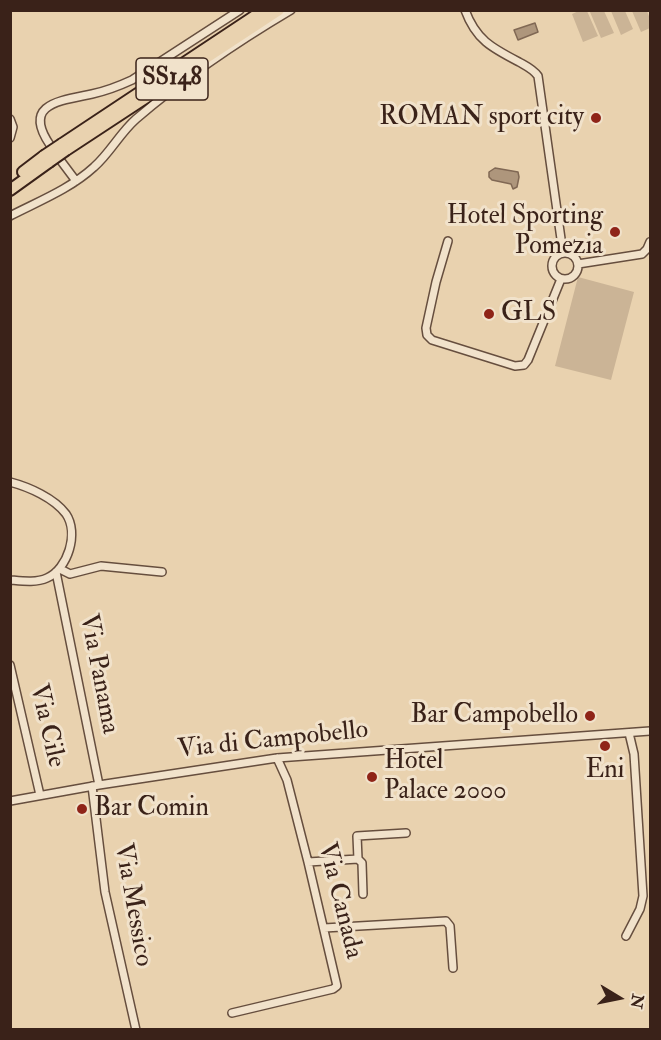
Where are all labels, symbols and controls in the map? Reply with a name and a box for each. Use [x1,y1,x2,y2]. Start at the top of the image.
road number: SS148 [136,58,208,100]
place label: ROMAN sport city [379,102,584,134]
marker: ROMAN sport city [589,111,603,125]
place label: Hotel Sporting Pomezia [447,201,603,262]
marker: Hotel Sporting Pomezia [608,225,622,239]
place label: GLS [501,298,556,330]
marker: GLS [482,307,496,321]
street label: Via Panama [71,611,125,737]
street label: Via Cile [21,681,71,771]
place label: Bar Campobello [410,700,578,732]
marker: Bar Campobello [583,709,597,723]
street label: Via di Campobello [176,715,370,767]
marker: Eni [598,739,612,753]
place label: Hotel Palace 2000 [384,746,507,808]
place label: Eni [585,755,625,787]
marker: Hotel Palace 2000 [365,770,379,784]
place label: Bar Comin [94,793,209,825]
marker: Bar Comin [75,802,89,816]
street label: Via Canada [310,840,368,962]
street label: Via Messico [106,841,158,969]
north arrow [589,968,649,1028]
text: N [626,992,648,1010]

